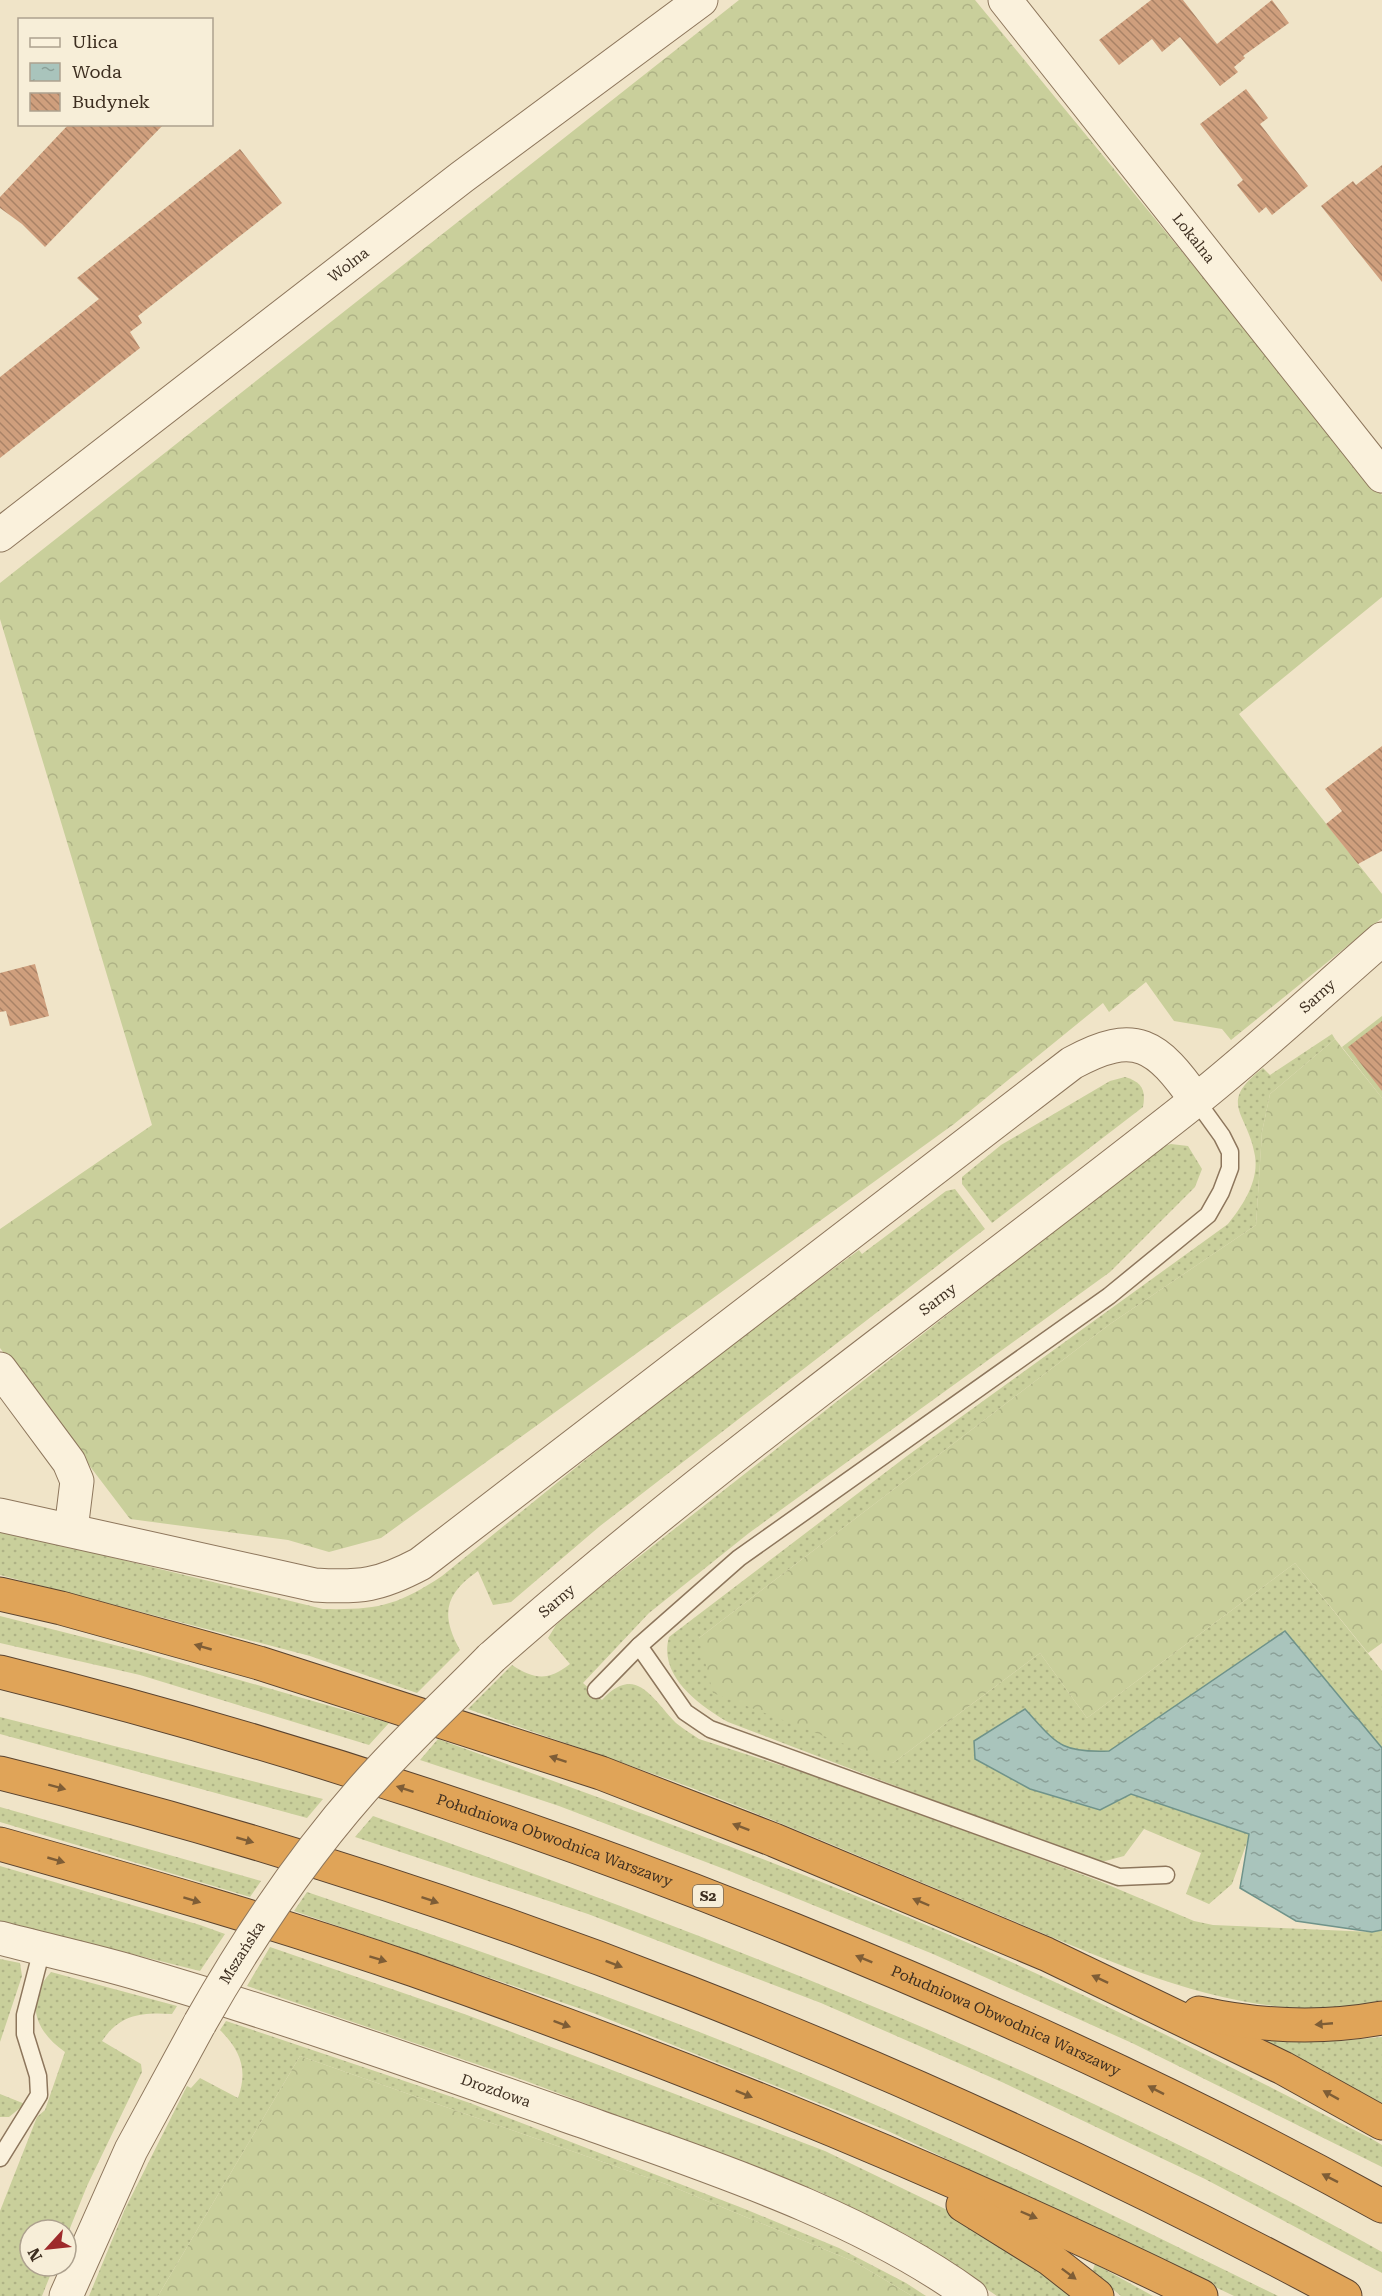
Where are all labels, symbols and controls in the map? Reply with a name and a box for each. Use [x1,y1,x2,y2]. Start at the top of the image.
legend [18,18,213,126]
text: Ulica [72,31,118,52]
text: Woda [72,61,122,82]
text: Budynek [72,91,150,112]
street label: Lokalna [1169,210,1219,267]
street label: Wolna [325,244,372,286]
street label: Sarny [1296,975,1339,1017]
street label: Sarny [916,1279,960,1319]
street label: Sarny [535,1580,579,1622]
one-way arrow [194,1642,212,1652]
one-way arrow [549,1754,567,1763]
one-way arrow [48,1783,66,1792]
one-way arrow [396,1784,414,1793]
street label: Południowa Obwodnica Warszawy [434,1790,675,1891]
one-way arrow [731,1822,749,1832]
one-way arrow [235,1835,254,1845]
one-way arrow [47,1856,65,1865]
road number: S2 [693,1885,723,1907]
one-way arrow [421,1895,439,1905]
one-way arrow [183,1896,201,1905]
one-way arrow [911,1897,929,1907]
street label: Mszańska [216,1918,269,1987]
one-way arrow [854,1954,872,1964]
one-way arrow [369,1955,387,1964]
one-way arrow [605,1960,623,1969]
street label: Południowa Obwodnica Warszawy [888,1962,1124,2080]
one-way arrow [1091,1974,1108,1983]
one-way arrow [1314,2019,1333,2029]
one-way arrow [553,2020,571,2030]
street label: Drozdowa [458,2070,533,2111]
one-way arrow [1148,2086,1165,2095]
one-way arrow [1323,2089,1339,2100]
one-way arrow [735,2090,753,2099]
one-way arrow [1322,2173,1339,2183]
one-way arrow [1020,2210,1038,2220]
north arrow [18,2218,78,2278]
text: N [24,2245,46,2264]
one-way arrow [1061,2267,1077,2280]

